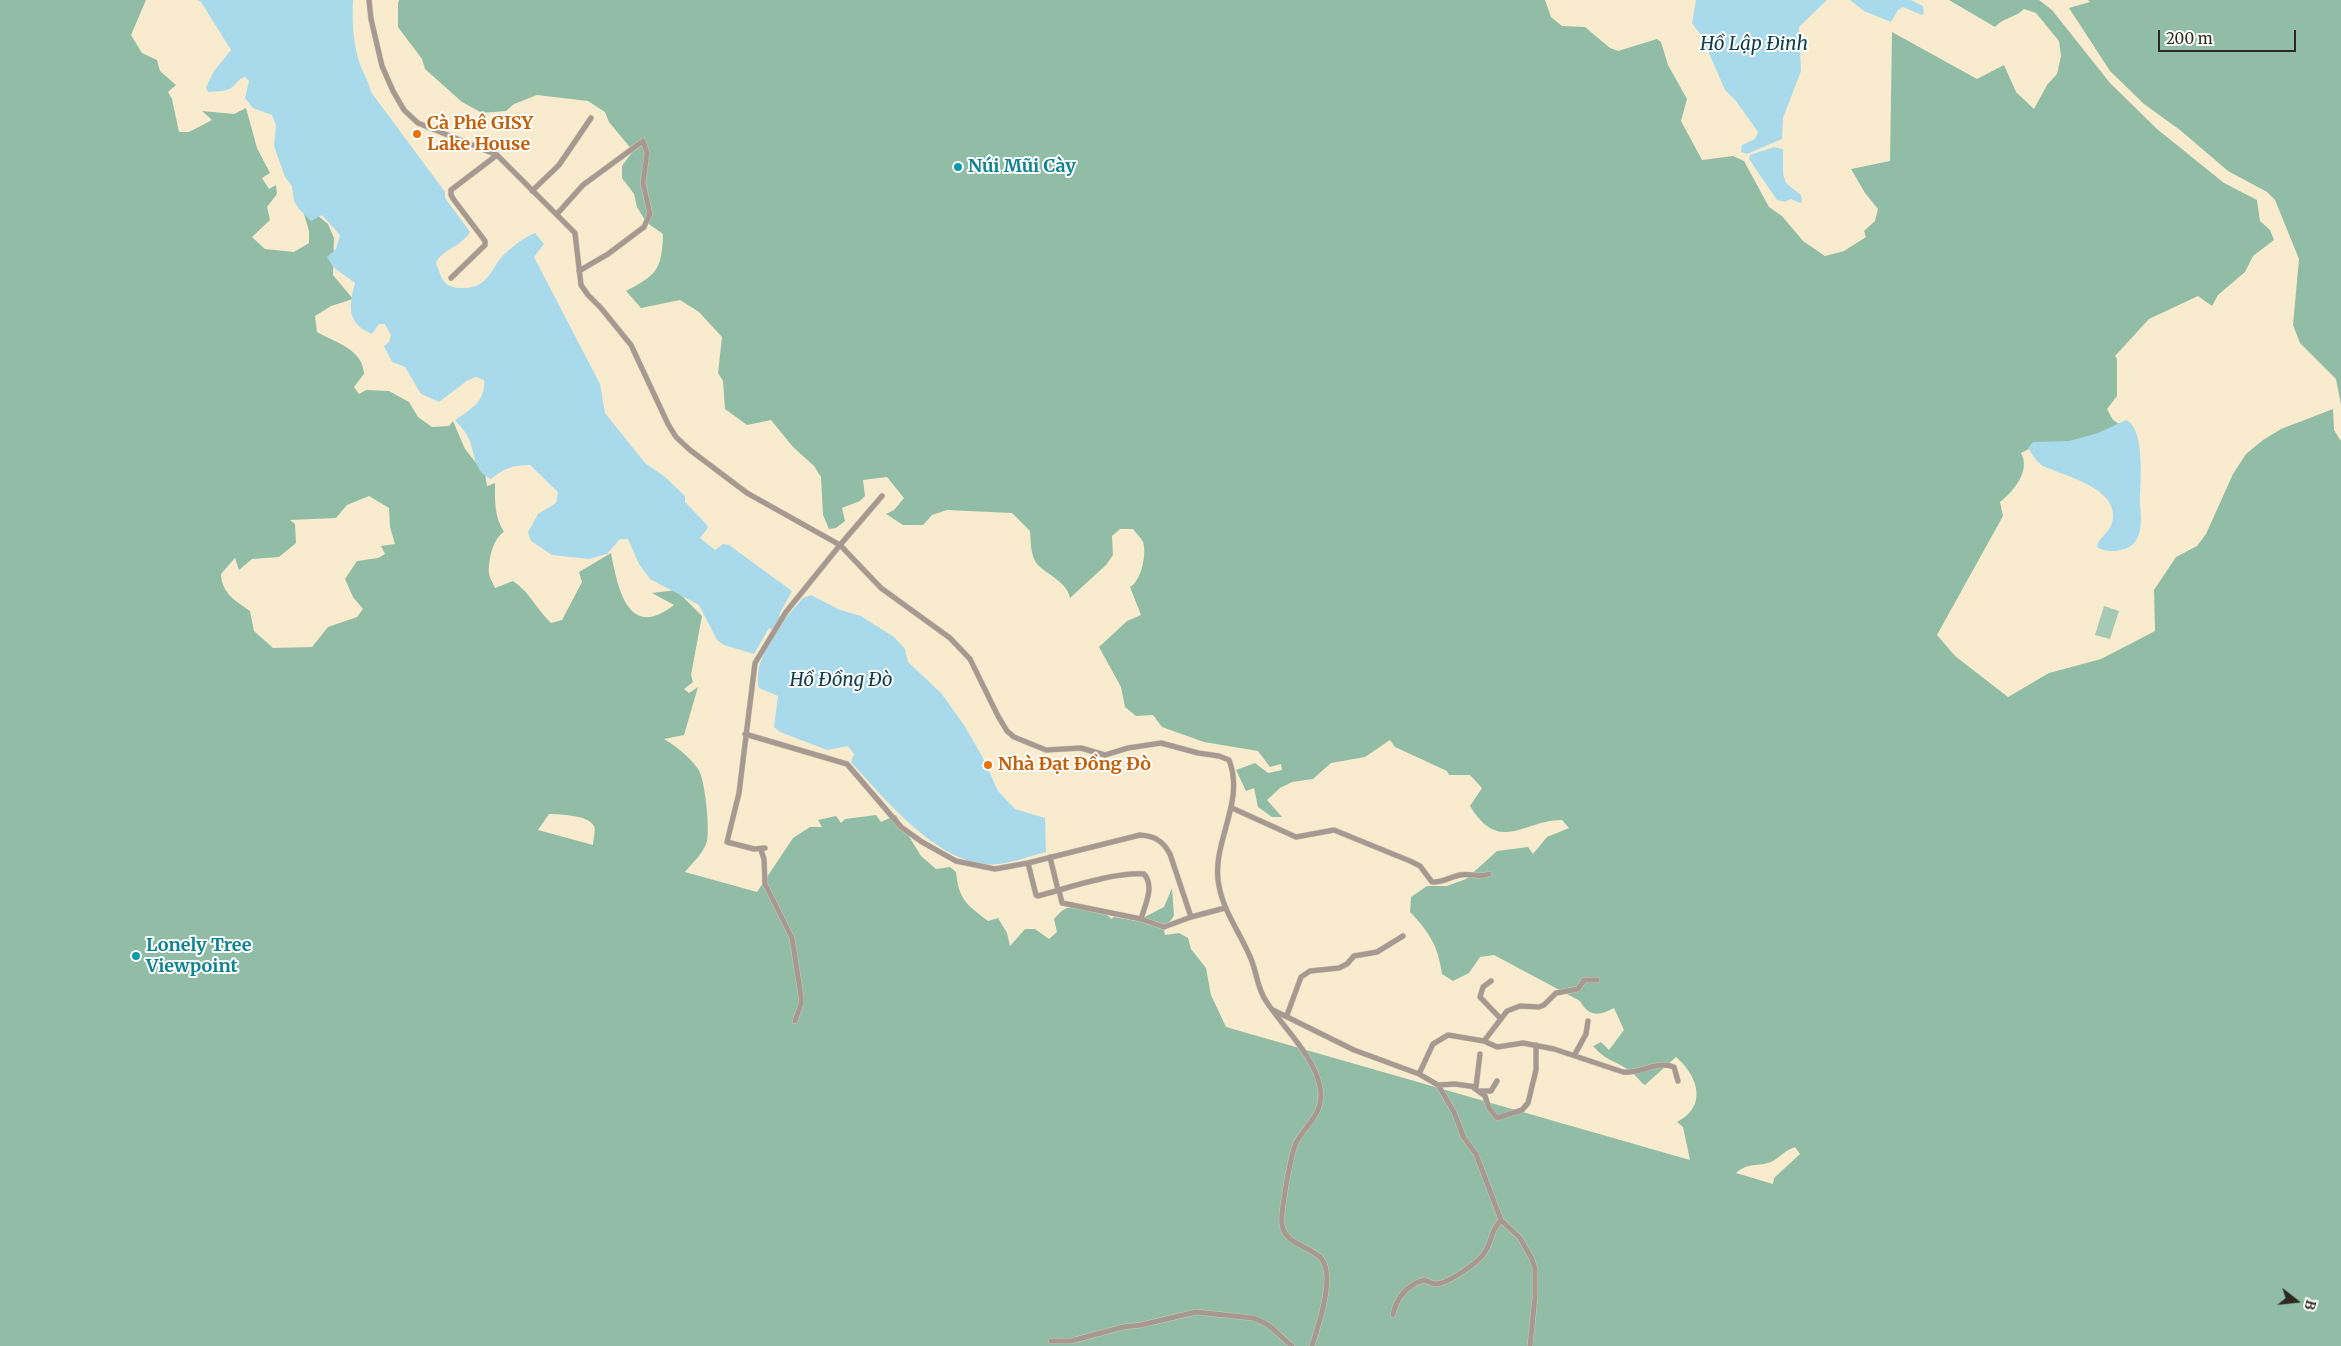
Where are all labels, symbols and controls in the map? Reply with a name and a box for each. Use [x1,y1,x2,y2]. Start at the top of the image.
scale bar [2161,20,2298,52]
text: 200 m [2166,29,2213,48]
water label: Hồ Lập Đinh [1700,34,1808,56]
place label: Cà Phê GISY Lake House [427,113,533,156]
marker: Cà Phê GISY Lake House [411,128,423,140]
place label: Núi Mũi Cày [968,156,1076,178]
marker: Núi Mũi Cày [952,161,964,173]
water label: Hồ Đồng Đò [789,670,893,692]
place label: Nhà Đạt Đồng Đò [998,754,1151,776]
marker: Nhà Đạt Đồng Đò [982,759,994,771]
place label: Lonely Tree Viewpoint [146,935,251,978]
marker: Lonely Tree Viewpoint [130,950,142,962]
north arrow [2271,1276,2321,1326]
text: B [2300,1298,2320,1312]

